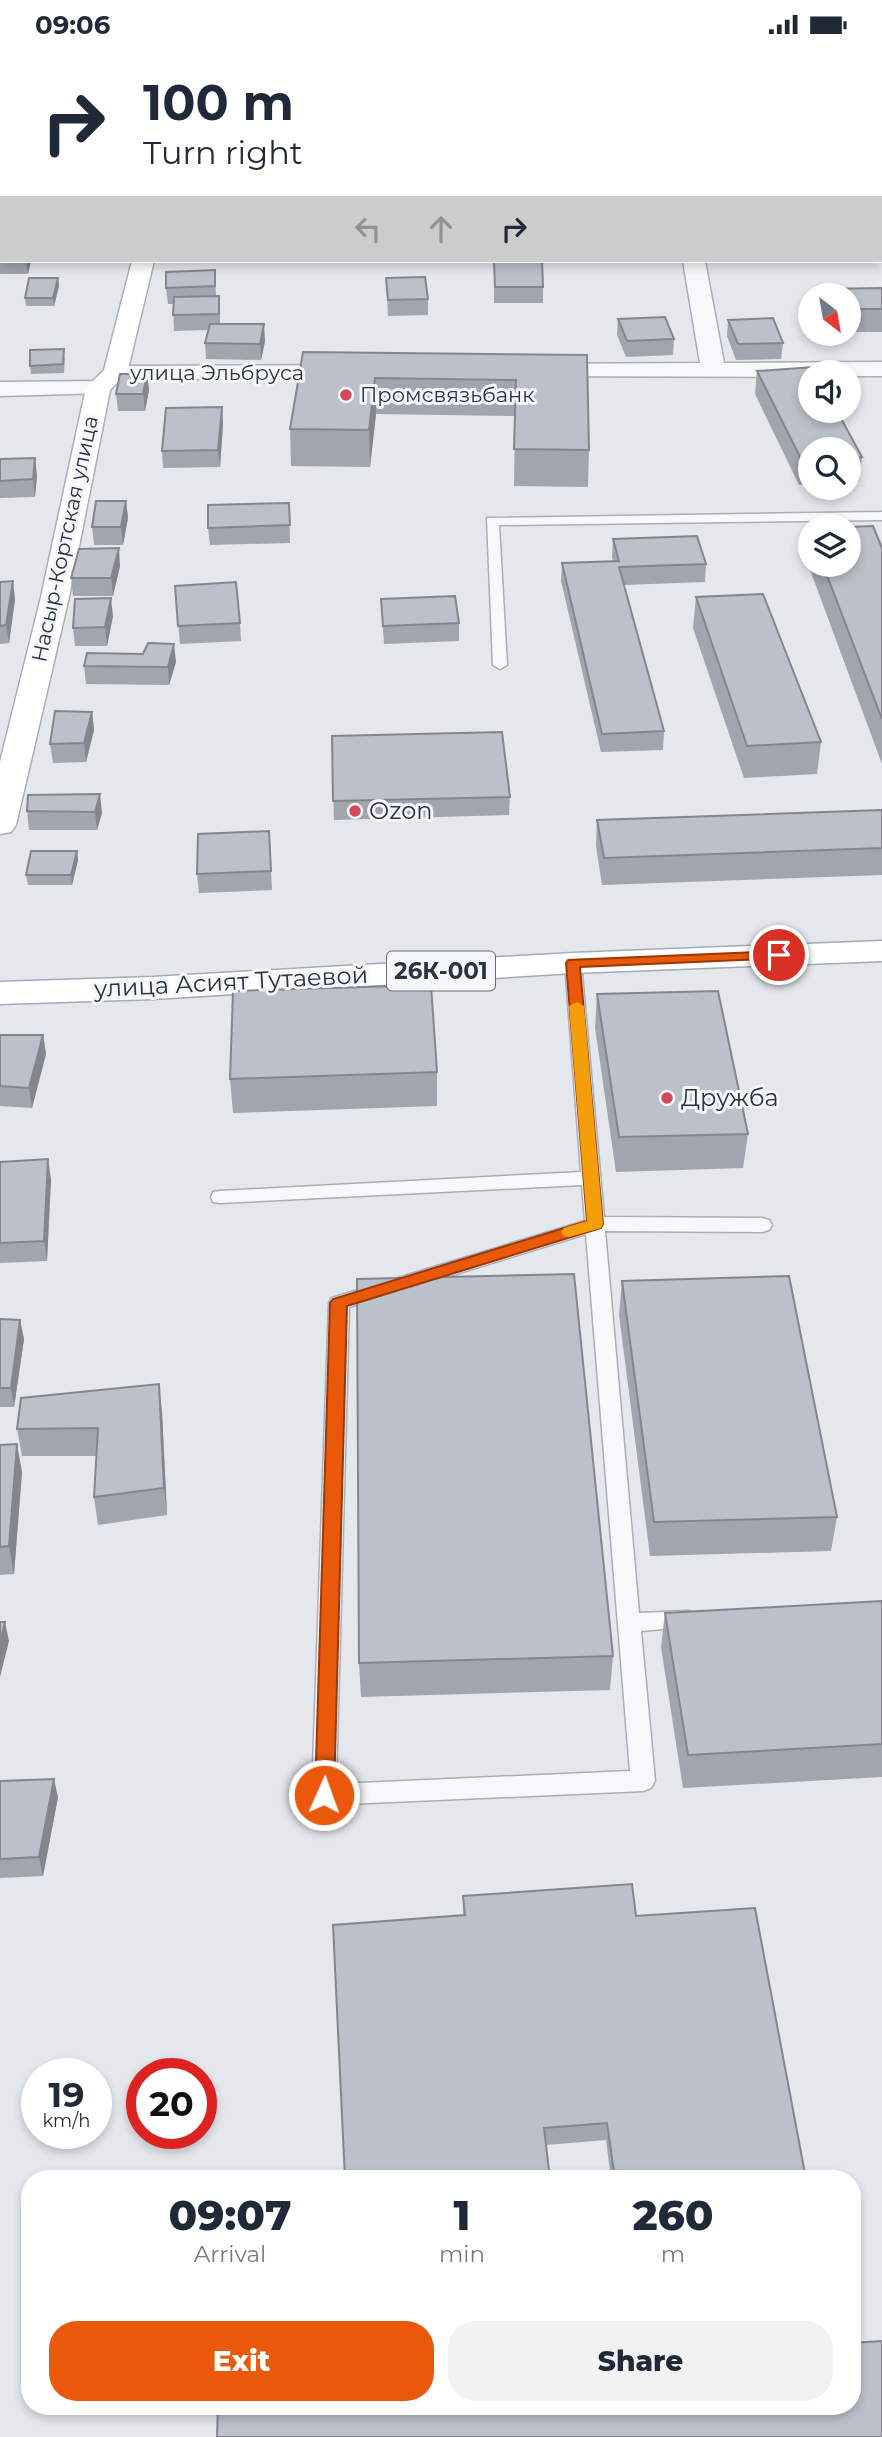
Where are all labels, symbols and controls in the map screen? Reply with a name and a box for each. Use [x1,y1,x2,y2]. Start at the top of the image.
text: 09:06 [35,9,110,41]
text: 100 m [143,73,294,132]
icon: right [28,77,119,168]
text: Turn right [143,133,303,172]
icon: left [349,210,387,248]
icon: ahead [422,210,460,248]
icon: right [495,210,533,248]
north arrow [798,283,861,347]
map controls [798,283,861,577]
street label: улица Эльбруса [129,360,304,385]
button: sound [798,360,861,423]
place label: Промсвязьбанк [360,382,534,407]
marker: Промсвязьбанк [338,387,354,403]
street label: Насыр-Кортская улица [26,413,103,664]
button: search [798,437,861,500]
button: layers [798,514,861,577]
place label: Ozon [369,796,432,825]
marker: Ozon [347,803,363,819]
pin [749,925,809,985]
icon: arrive [760,936,798,974]
road number: 26К-001 [387,952,495,991]
street label: улица Асият Тутаевой [92,960,369,1003]
place label: Дружба [681,1083,779,1112]
marker: Дружба [659,1090,675,1106]
position arrow [287,1758,361,1832]
speed limit sign: 20 [126,2058,217,2149]
text: 19 [48,2073,85,2116]
text: km/h [42,2110,91,2132]
text: 09:07 [168,2189,292,2241]
text: 1 [453,2189,470,2241]
text: 260 [632,2189,714,2241]
text: Arrival [194,2240,266,2268]
text: min [439,2240,485,2268]
text: m [661,2240,685,2268]
button: Exit [49,2321,434,2401]
button: Share [448,2321,833,2401]

